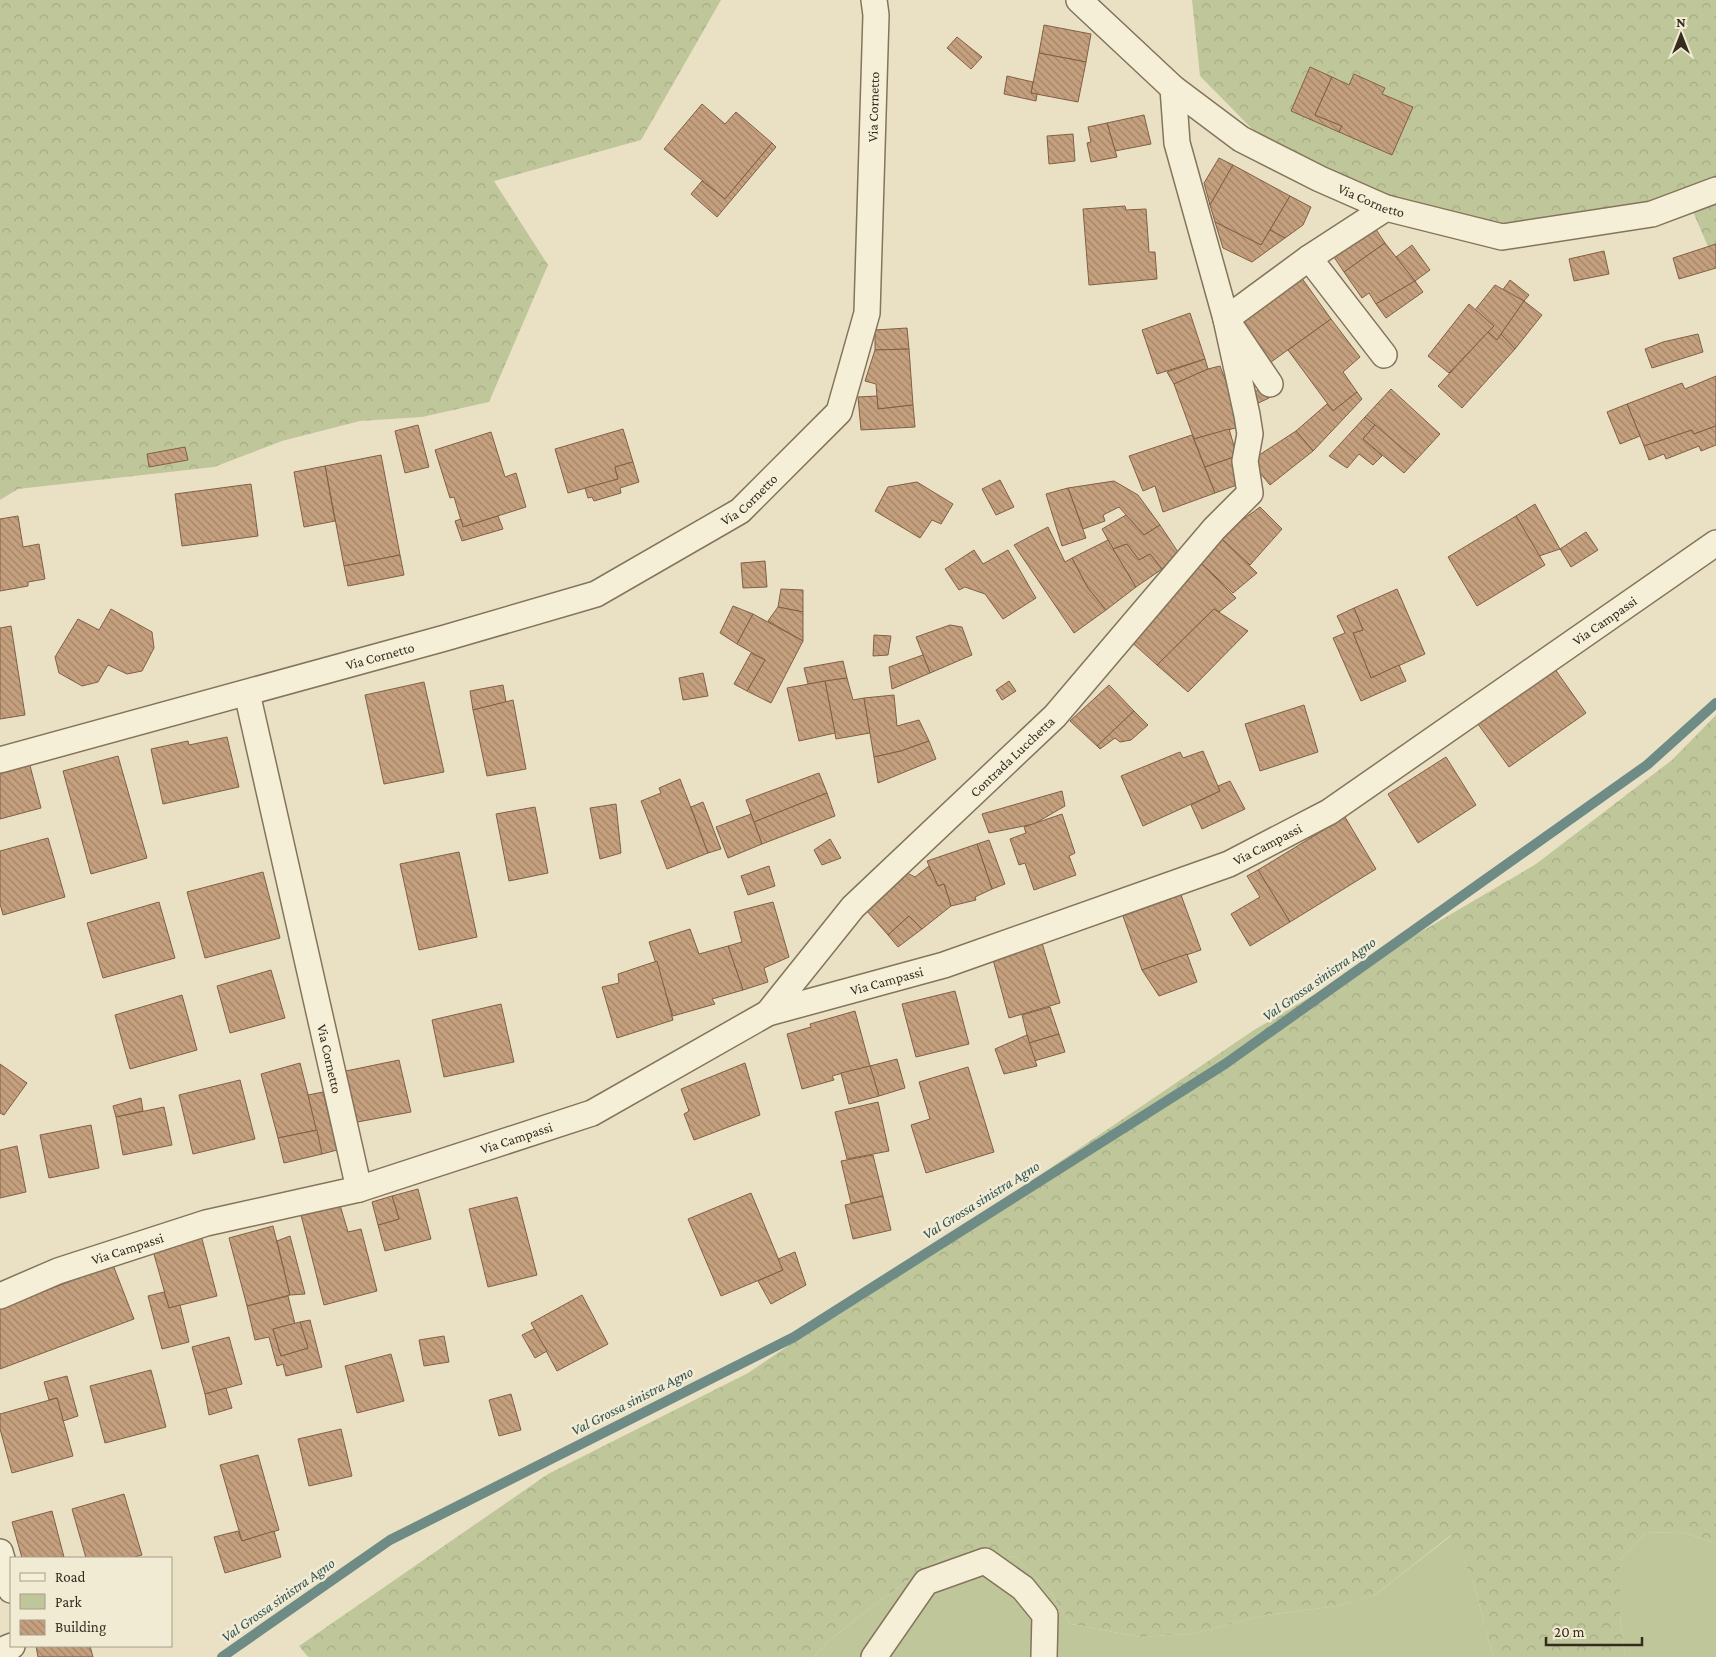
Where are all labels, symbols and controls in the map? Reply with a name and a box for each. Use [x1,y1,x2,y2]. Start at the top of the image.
north arrow [1656,10,1706,60]
text: N [1676,14,1686,30]
street label: Via Cornetto [864,71,882,142]
street label: Via Cornetto [1335,180,1406,220]
street label: Via Cornetto [718,470,781,529]
street label: Via Campassi [1569,592,1640,648]
street label: Via Cornetto [344,639,416,673]
street label: Contrada Lucchetta [967,712,1058,800]
street label: Via Campassi [1230,820,1305,868]
water label: Val Grossa sinistra Agno [1259,934,1379,1025]
street label: Via Campassi [848,963,925,998]
street label: Via Cornetto [314,1023,345,1095]
street label: Via Campassi [478,1118,555,1157]
water label: Val Grossa sinistra Agno [920,1158,1043,1243]
street label: Via Campassi [89,1229,166,1268]
water label: Val Grossa sinistra Agno [568,1363,696,1440]
water label: Val Grossa sinistra Agno [218,1555,338,1646]
legend [10,1557,172,1647]
text: Road [55,1569,86,1585]
text: Park [55,1594,82,1610]
scale bar [1546,1614,1642,1646]
text: Building [55,1619,106,1636]
text: 20 m [1554,1624,1585,1640]

